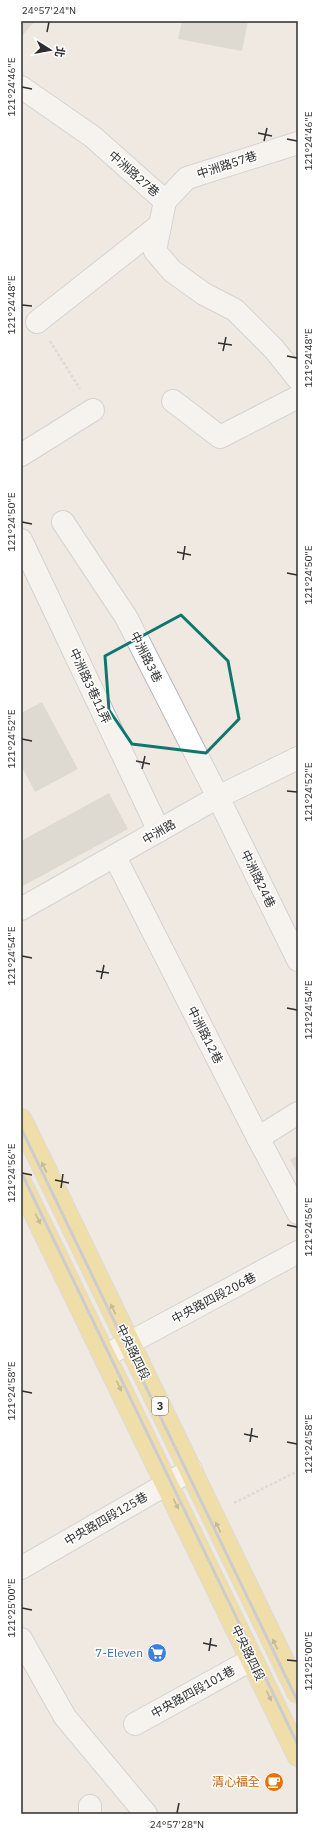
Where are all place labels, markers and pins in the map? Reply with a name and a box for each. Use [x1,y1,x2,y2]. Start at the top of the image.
supermarket icon: 7-Eleven [146,1642,168,1664]
place label: 7-Eleven [95,1645,143,1660]
cafe icon: 清心福全 [263,1771,285,1793]
place label: 清心福全 [212,1774,260,1789]

